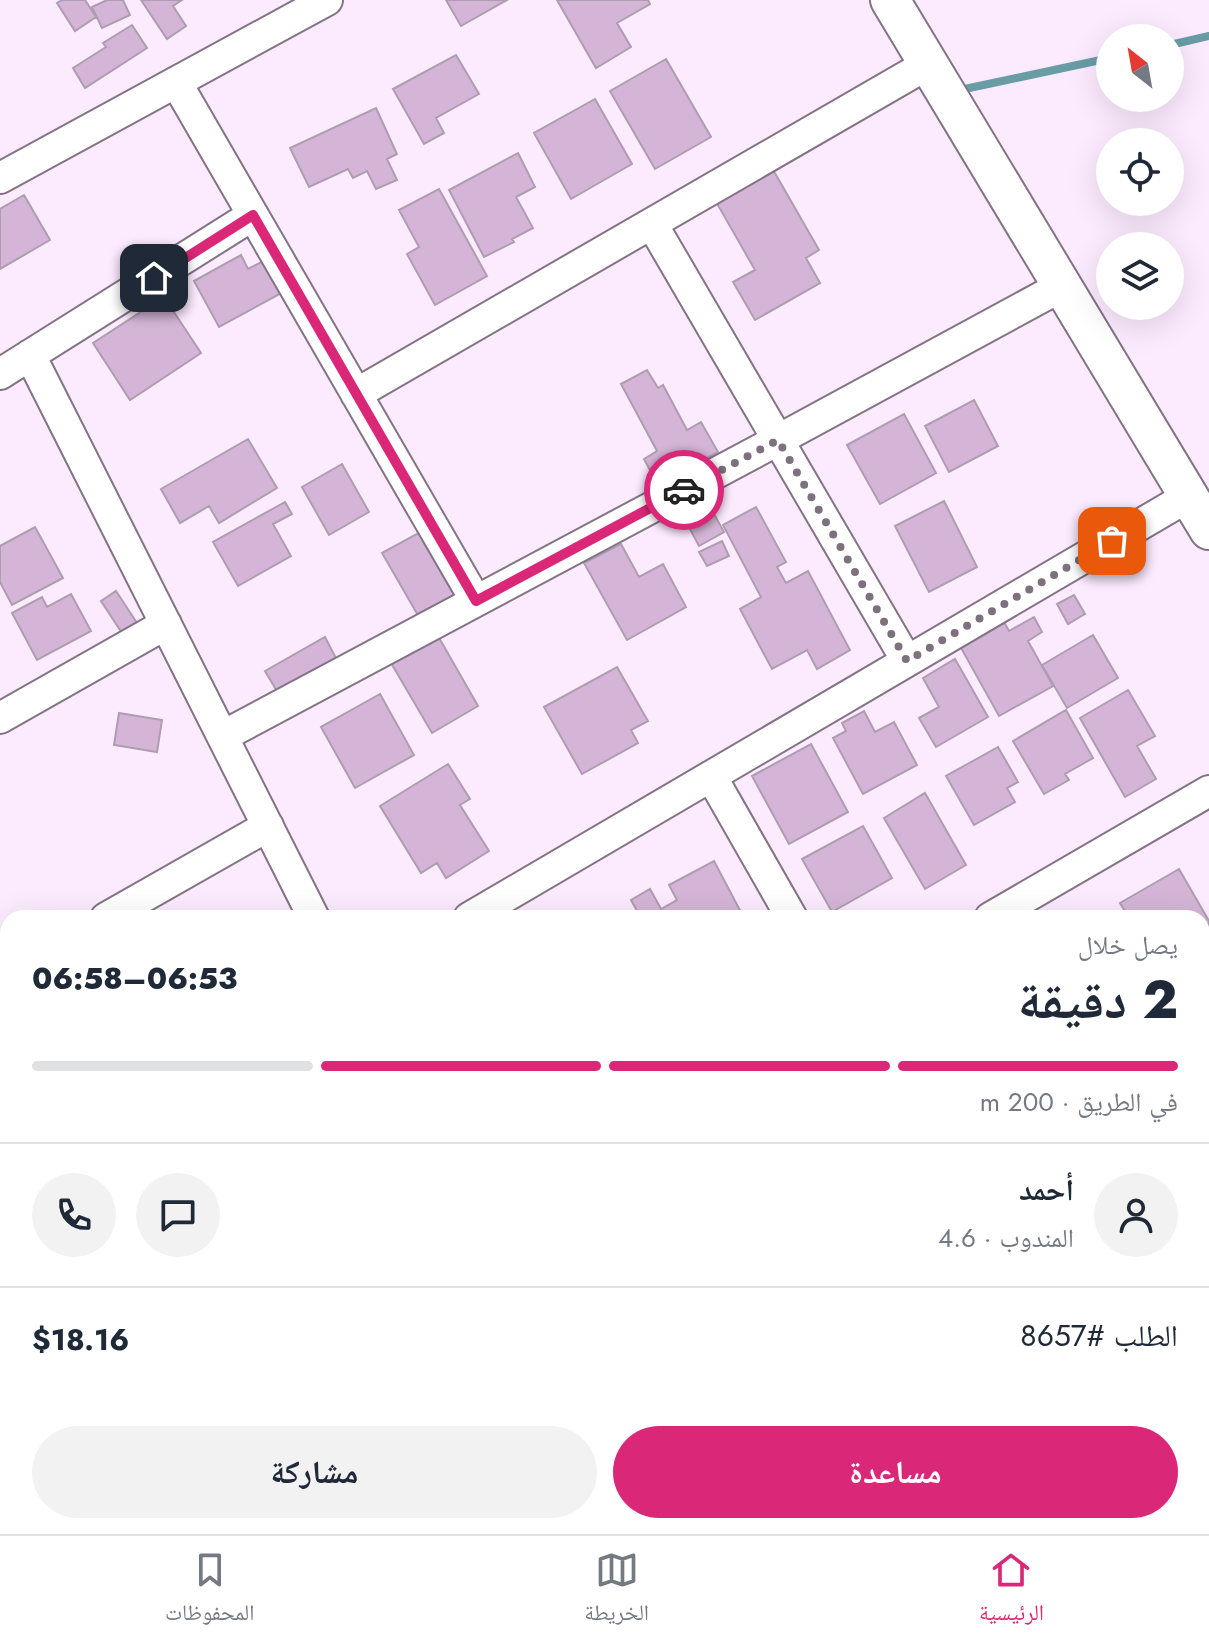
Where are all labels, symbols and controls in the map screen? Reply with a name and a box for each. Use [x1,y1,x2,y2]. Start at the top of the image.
north arrow [1096,24,1184,112]
map controls [1096,24,1184,320]
button: locate [1096,128,1184,216]
button: layers [1096,232,1184,320]
pin [120,244,188,312]
icon: home [132,256,176,300]
courier [644,450,724,530]
icon: car [662,468,706,512]
pin [1078,507,1146,575]
icon: bag [1090,519,1134,563]
text: يصل خلال [1078,926,1178,964]
text: 06:53–06:58 [32,957,237,1000]
text: 2 دقيقة [1018,962,1178,1038]
text: في الطريق · 200 m [980,1083,1178,1121]
text: أحمد [1019,1168,1074,1211]
button: phone [32,1173,116,1257]
button: chat [136,1173,220,1257]
button: person [1094,1173,1178,1257]
text: المندوب · 4.6 [938,1219,1074,1257]
text: الطلب #8657 [1020,1314,1178,1357]
text: $18.16 [32,1318,129,1361]
button: مشاركة [32,1426,597,1518]
button: مساعدة [613,1426,1178,1518]
tab: المحفوظات [165,1548,254,1634]
tab: الخريطة [584,1548,649,1634]
tab: الرئيسية [979,1548,1044,1634]

